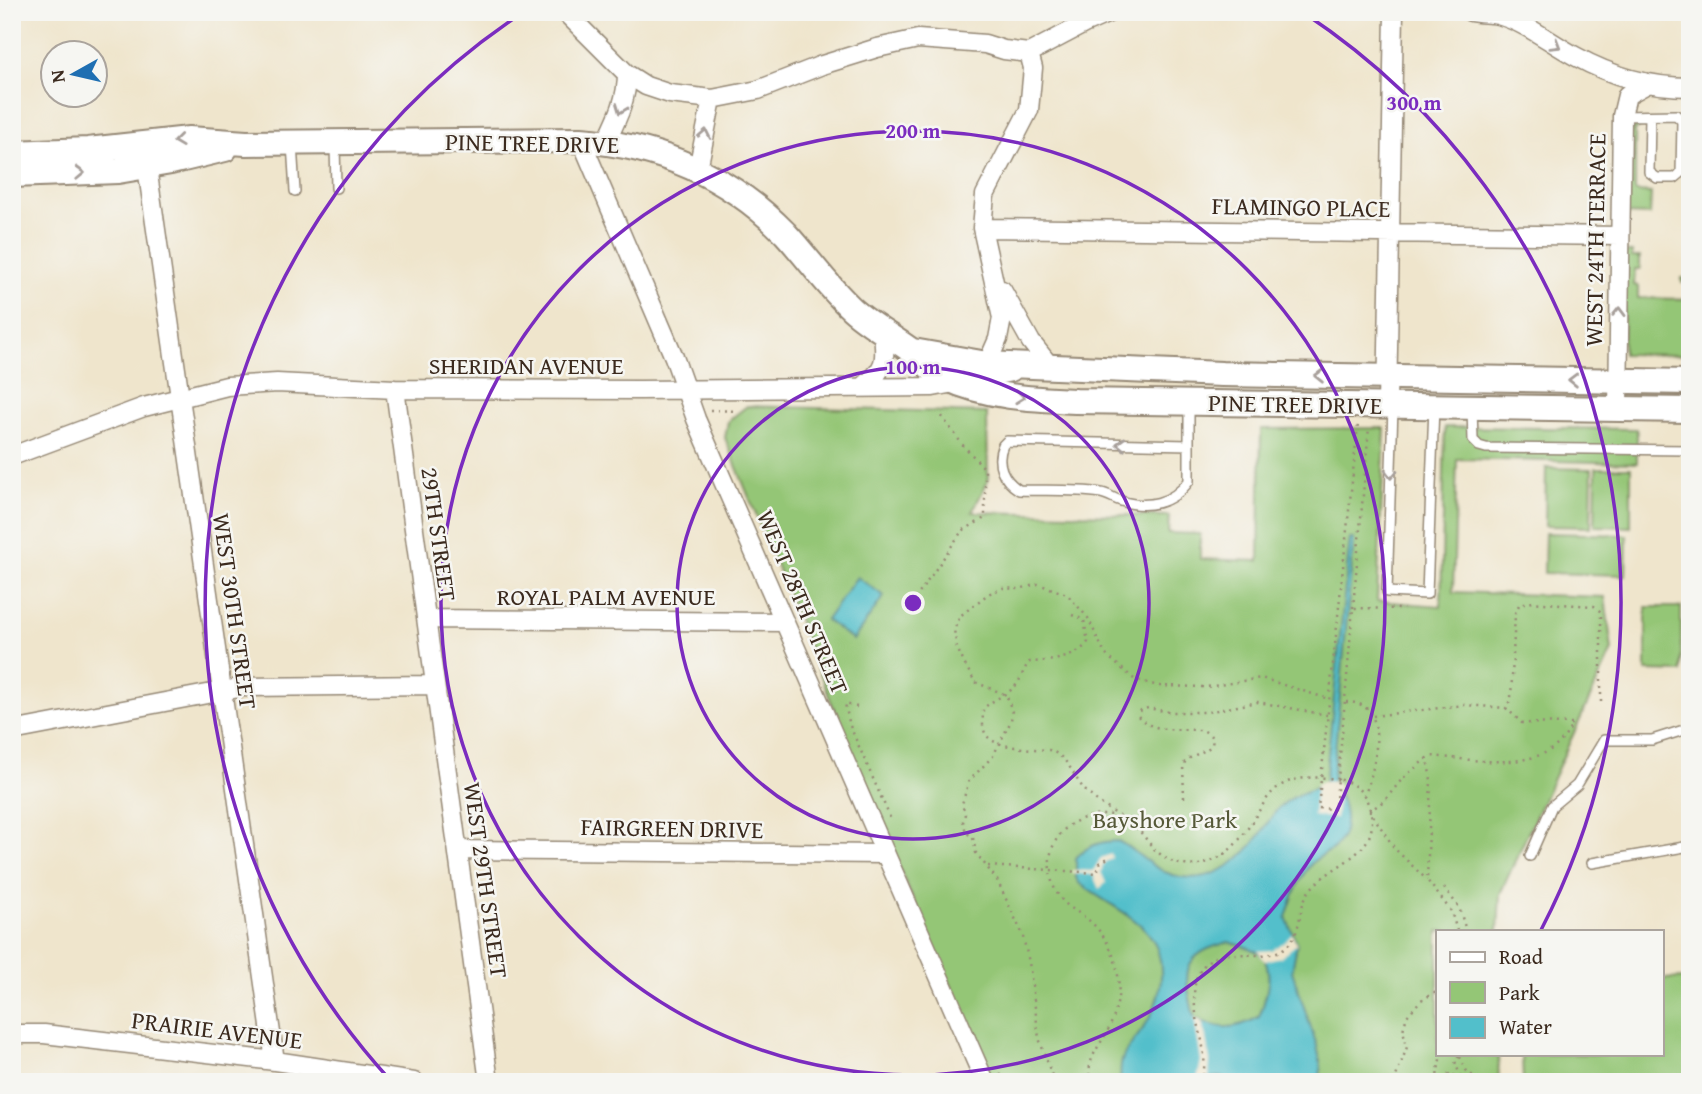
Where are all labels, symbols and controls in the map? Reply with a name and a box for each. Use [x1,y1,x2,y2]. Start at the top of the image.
one-way arrow [1549,37,1562,50]
north arrow [38,38,108,108]
text: N [42,68,72,85]
text: 300 m [1386,87,1442,118]
one-way arrow [615,103,629,115]
text: 200 m [885,115,941,146]
street label: PINE TREE DRIVE [445,124,619,162]
one-way arrow [697,128,712,140]
one-way arrow [172,133,184,148]
street label: WEST 24TH TERRACE [1576,133,1614,347]
one-way arrow [75,166,86,181]
street label: FLAMINGO PLACE [1211,188,1391,226]
one-way arrow [1611,306,1627,317]
street label: SHERIDAN AVENUE [429,348,623,383]
text: 100 m [885,351,941,382]
one-way arrow [1314,368,1325,383]
one-way arrow [1567,372,1577,388]
street label: PINE TREE DRIVE [1208,385,1382,423]
one-way arrow [1015,390,1026,405]
one-way arrow [1115,436,1126,451]
street label: 29TH STREET [412,465,466,603]
one-way arrow [1383,468,1398,479]
street label: WEST 28TH STREET [748,504,858,700]
street label: WEST 30TH STREET [204,511,266,711]
street label: ROYAL PALM AVENUE [497,579,715,614]
centre of rings [901,591,925,615]
street label: WEST 29TH STREET [455,780,517,980]
park label: Bayshore Park [1093,802,1238,837]
street label: FAIRGREEN DRIVE [580,809,764,847]
legend [1436,930,1664,1056]
text: Road [1499,941,1544,972]
text: Park [1499,977,1540,1008]
street label: PRAIRIE AVENUE [130,1002,304,1058]
text: Water [1499,1011,1552,1042]

